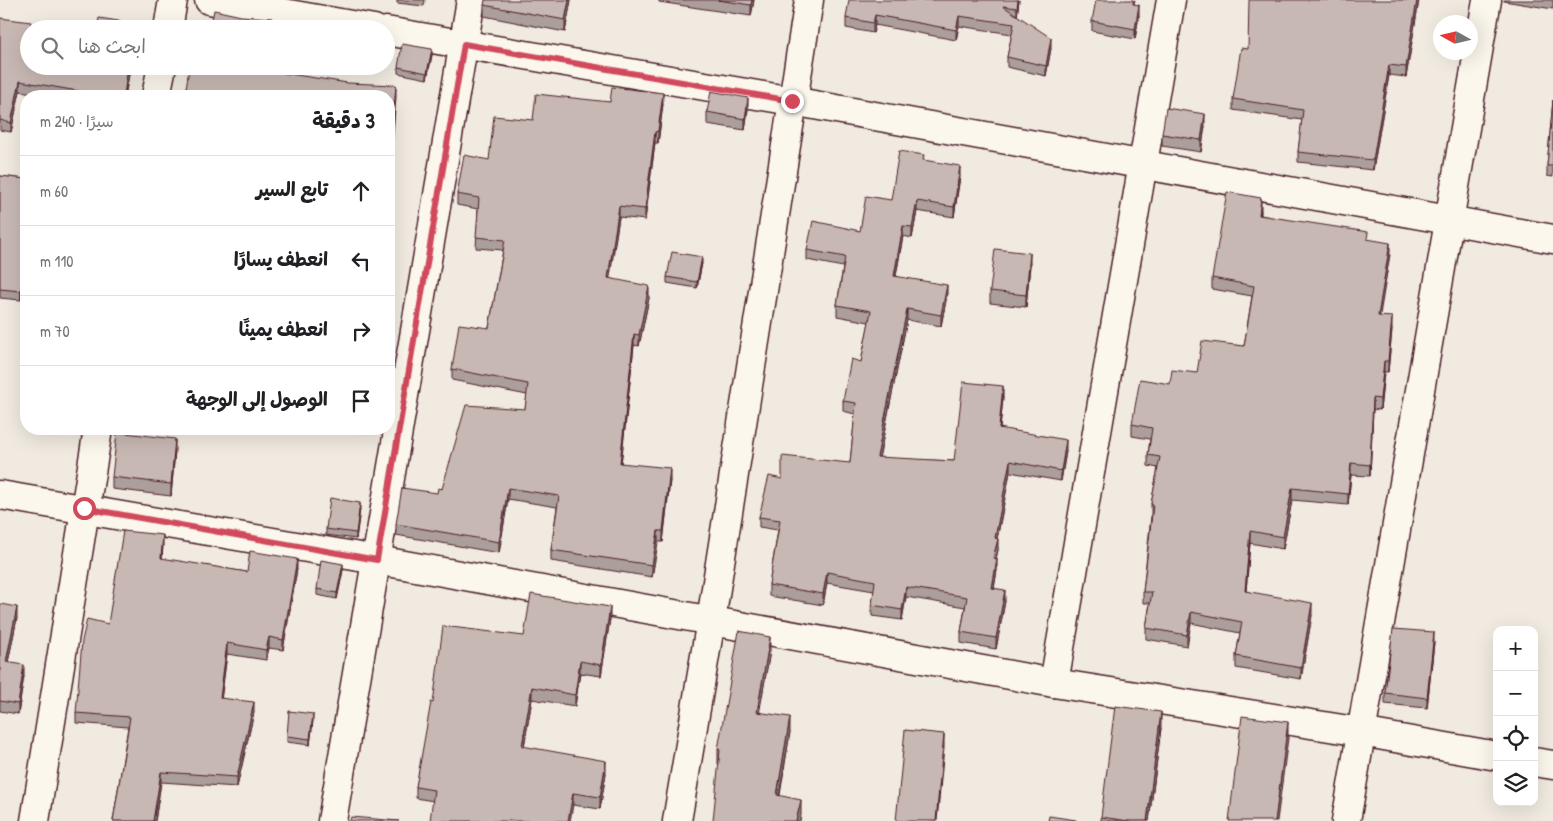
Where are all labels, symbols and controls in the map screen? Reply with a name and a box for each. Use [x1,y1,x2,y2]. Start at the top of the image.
north arrow [1433,15,1478,60]
search box [20,20,395,75]
text: ابحث هنا [78,33,146,59]
icon: search [38,34,66,62]
route end [781,90,804,113]
text: 3 دقيقة [312,106,375,135]
text: سيرًا · 240 m [40,110,114,132]
text: تابع السير [256,176,328,202]
icon: ahead [347,177,375,205]
text: 60 m [40,180,68,202]
text: انعطف يسارًا [234,246,328,272]
icon: left [347,247,375,275]
text: 110 m [40,250,73,272]
text: انعطف يمينًا [239,316,328,342]
icon: right [347,317,375,345]
text: 70 m [40,320,70,342]
text: الوصول إلى الوجهة [186,386,328,412]
icon: arrive [347,387,375,415]
route start [73,497,96,520]
map controls [1493,626,1538,806]
button: + [1493,626,1538,671]
button: − [1493,671,1538,716]
button: locate [1493,716,1538,761]
button: layers [1493,761,1538,806]

